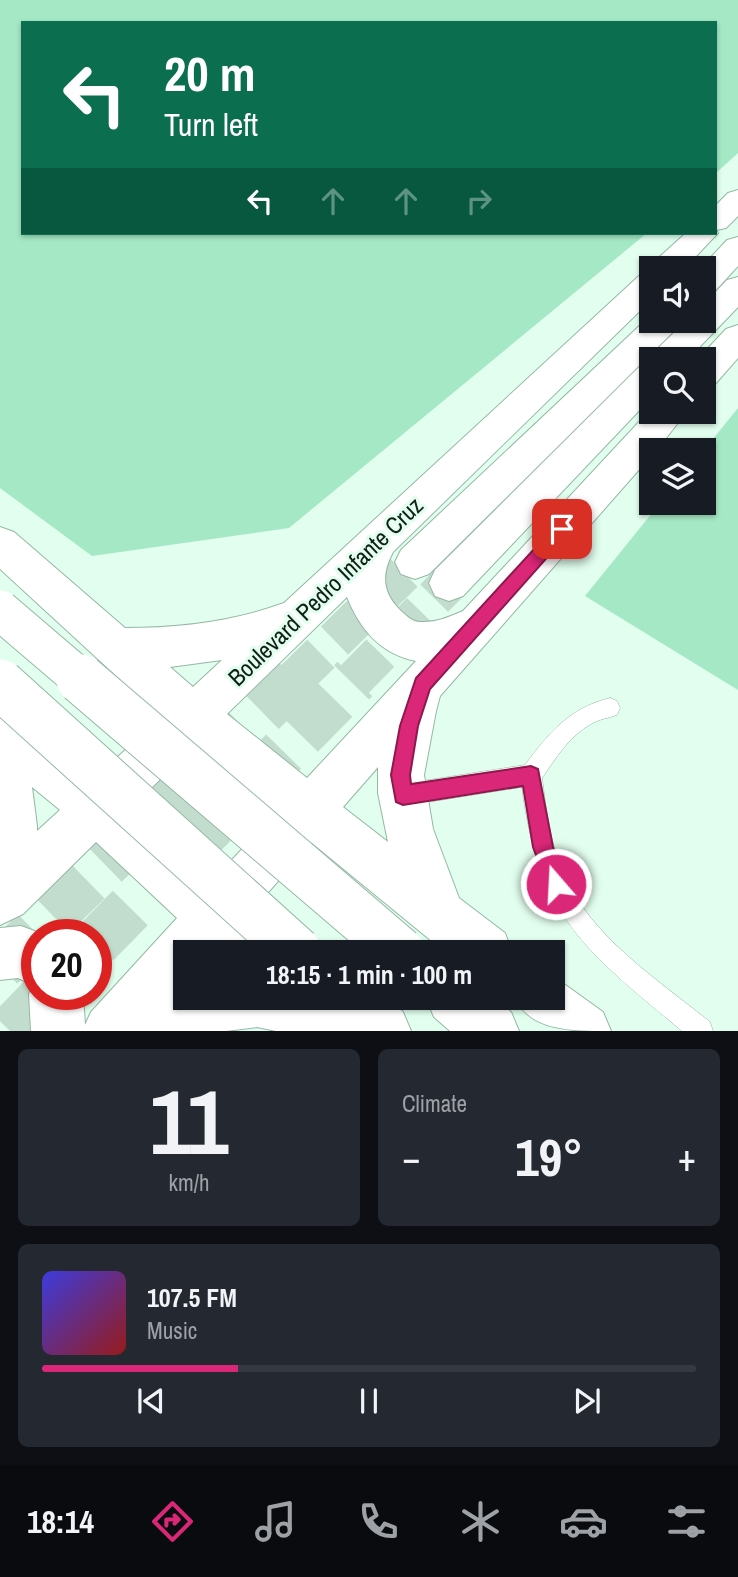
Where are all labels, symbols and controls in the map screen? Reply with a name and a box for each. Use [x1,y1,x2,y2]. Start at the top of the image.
text: 20 m [164,40,256,106]
icon: left [49,49,140,140]
text: Turn left [164,103,258,146]
icon: left [241,182,279,220]
icon: ahead [314,182,352,220]
icon: ahead [387,182,425,220]
icon: right [460,182,498,220]
map controls [639,256,716,515]
button: sound [639,256,716,333]
button: search [639,347,716,424]
button: layers [639,438,716,515]
street label: Boulevard Pedro Infante Cruz [221,489,429,693]
pin [532,499,592,559]
icon: arrive [543,510,581,548]
position arrow [519,847,593,921]
speed limit sign: 20 [21,919,112,1010]
text: 18:15 · 1 min · 100 m [266,957,472,992]
text: 11 [150,1060,228,1182]
text: Climate [402,1088,467,1119]
text: 19° [515,1122,583,1192]
text: − [402,1132,420,1183]
text: + [678,1132,696,1183]
text: km/h [169,1167,209,1198]
text: 107.5 FM [147,1280,237,1315]
text: Music [147,1315,197,1346]
icon: previous [132,1382,170,1420]
icon: pause [350,1382,388,1420]
icon: next [568,1382,606,1420]
icon: directions [148,1497,197,1546]
icon: music [251,1497,300,1546]
icon: phone [354,1497,403,1546]
icon: climate [456,1497,505,1546]
icon: car [559,1497,608,1546]
icon: filters [662,1497,711,1546]
text: 18:14 [27,1500,94,1543]

